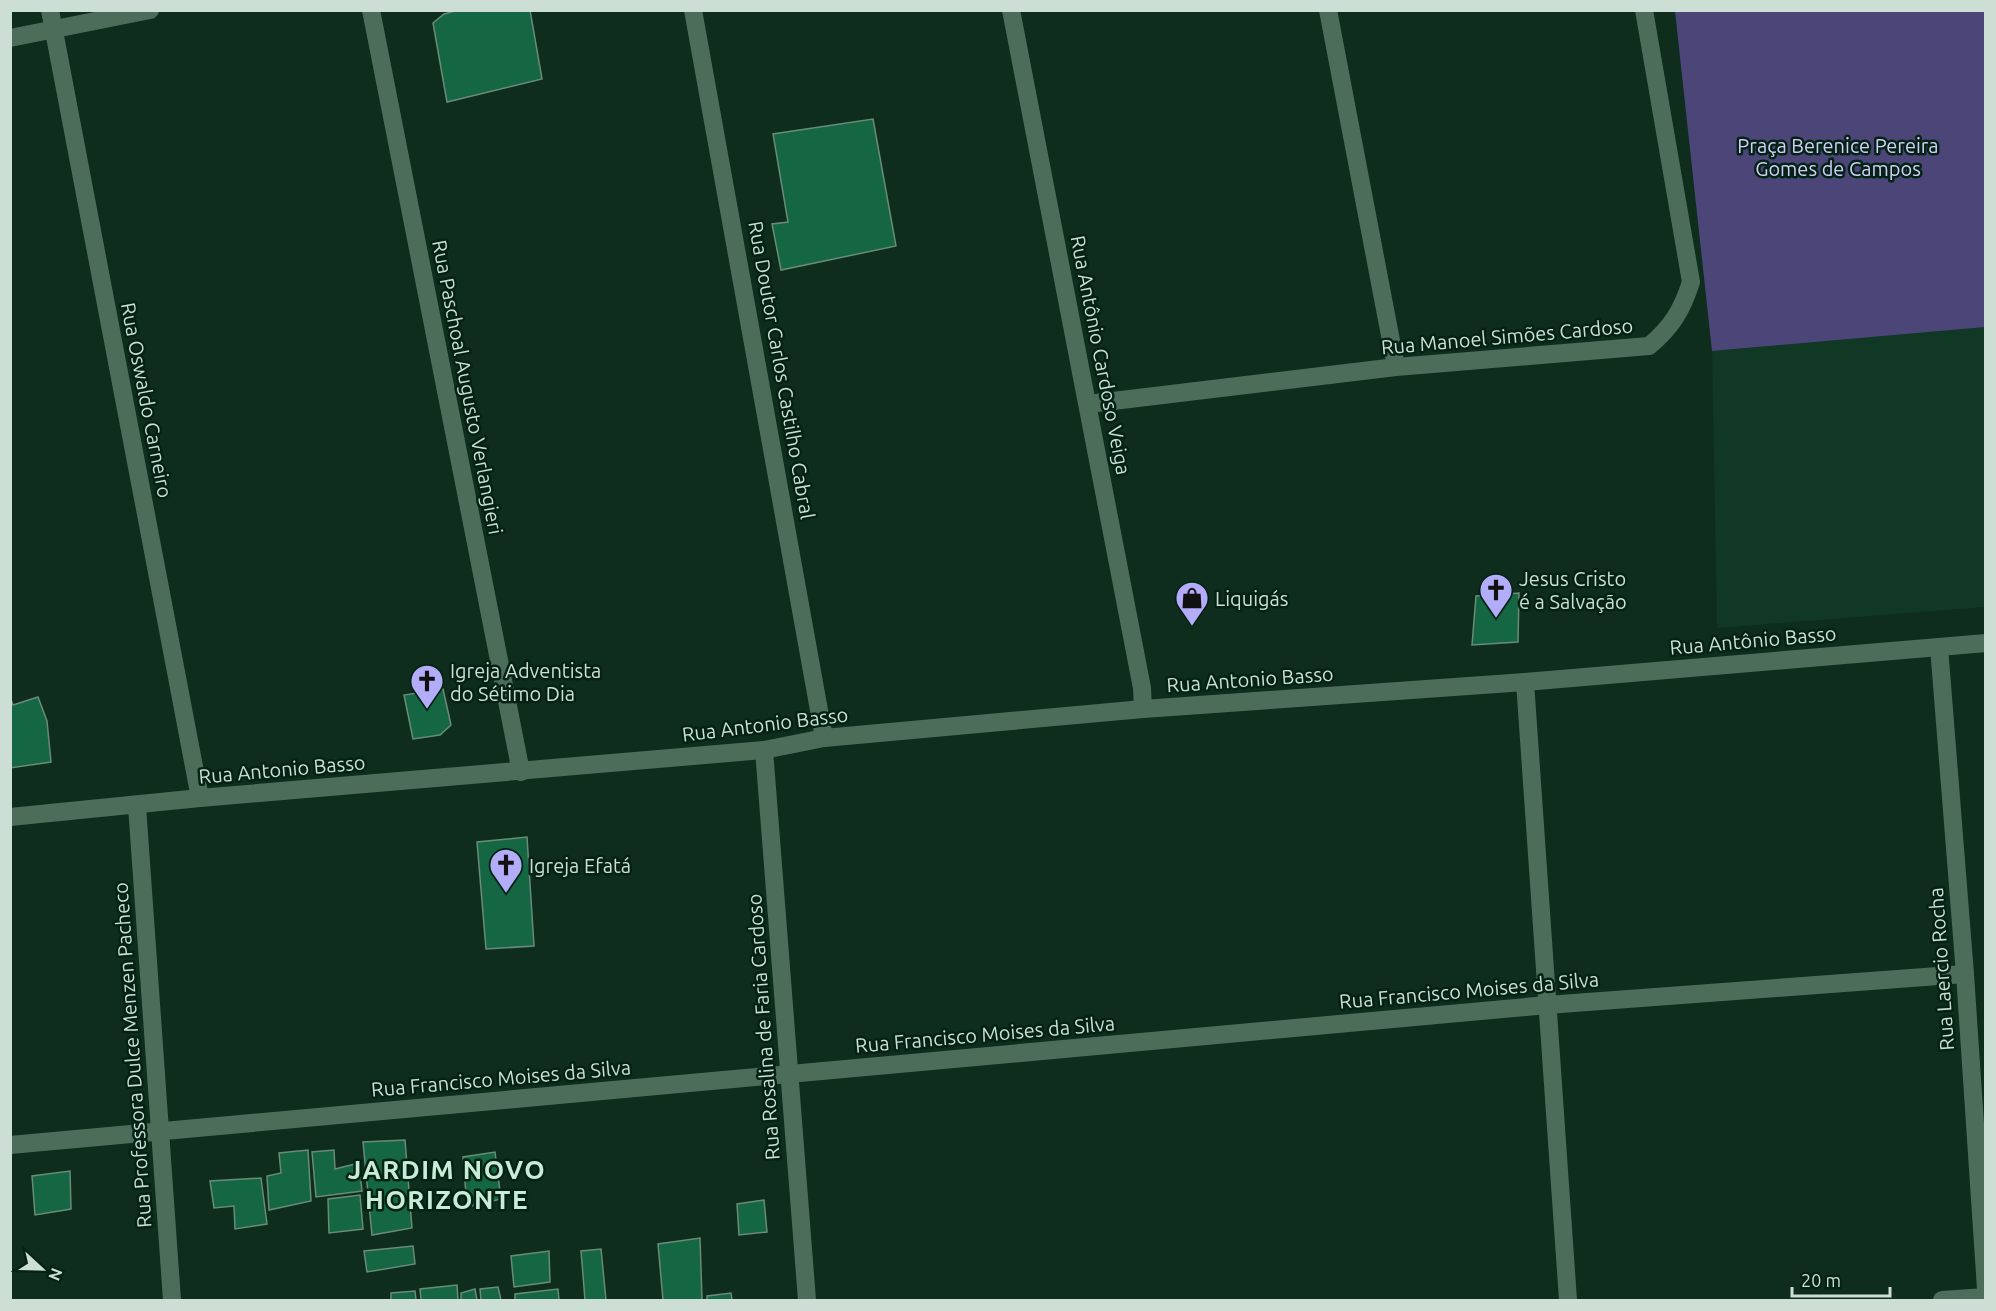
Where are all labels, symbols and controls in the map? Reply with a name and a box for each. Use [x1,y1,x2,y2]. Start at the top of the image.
park label: Praça Berenice Pereira Gomes de Campos [1737,134,1939,180]
street label: Rua Doutor Carlos Castilho Cabral [744,219,820,521]
street label: Rua Antônio Cardoso Veiga [1066,233,1136,477]
street label: Rua Paschoal Augusto Verlangieri [428,238,508,536]
street label: Rua Oswaldo Carneiro [117,300,177,500]
street label: Rua Manoel Simões Cardoso [1380,314,1634,358]
place label: Jesus Cristo é a Salvação [1519,567,1627,613]
church icon: Jesus Cristo é a Salvação [1478,572,1514,619]
shop icon: Liquigás [1174,580,1210,627]
place label: Liquigás [1215,587,1288,610]
street label: Rua Antônio Basso [1669,621,1837,659]
place label: Igreja Adventista do Sétimo Dia [450,659,601,705]
street label: Rua Antonio Basso [1166,662,1334,696]
church icon: Igreja Adventista do Sétimo Dia [409,663,445,710]
street label: Rua Antonio Basso [681,702,849,746]
street label: Rua Antonio Basso [198,750,366,788]
church icon: Igreja Efatá [488,847,524,894]
place label: Igreja Efatá [529,854,631,877]
street label: Rua Professora Dulce Menzen Pacheco [108,881,156,1229]
street label: Rua Laercio Rocha [1924,887,1958,1051]
street label: Rua Rosalina de Faria Cardoso [742,893,784,1161]
street label: Rua Francisco Moises da Silva [1338,967,1600,1013]
street label: Rua Francisco Moises da Silva [854,1011,1116,1057]
street label: Rua Francisco Moises da Silva [370,1055,632,1101]
district label: JARDIM NOVO HORIZONTE [348,1155,546,1214]
north arrow [12,1239,72,1299]
scale bar [1792,1260,1890,1298]
text: N [45,1266,66,1284]
text: 20 m [1801,1270,1841,1290]

